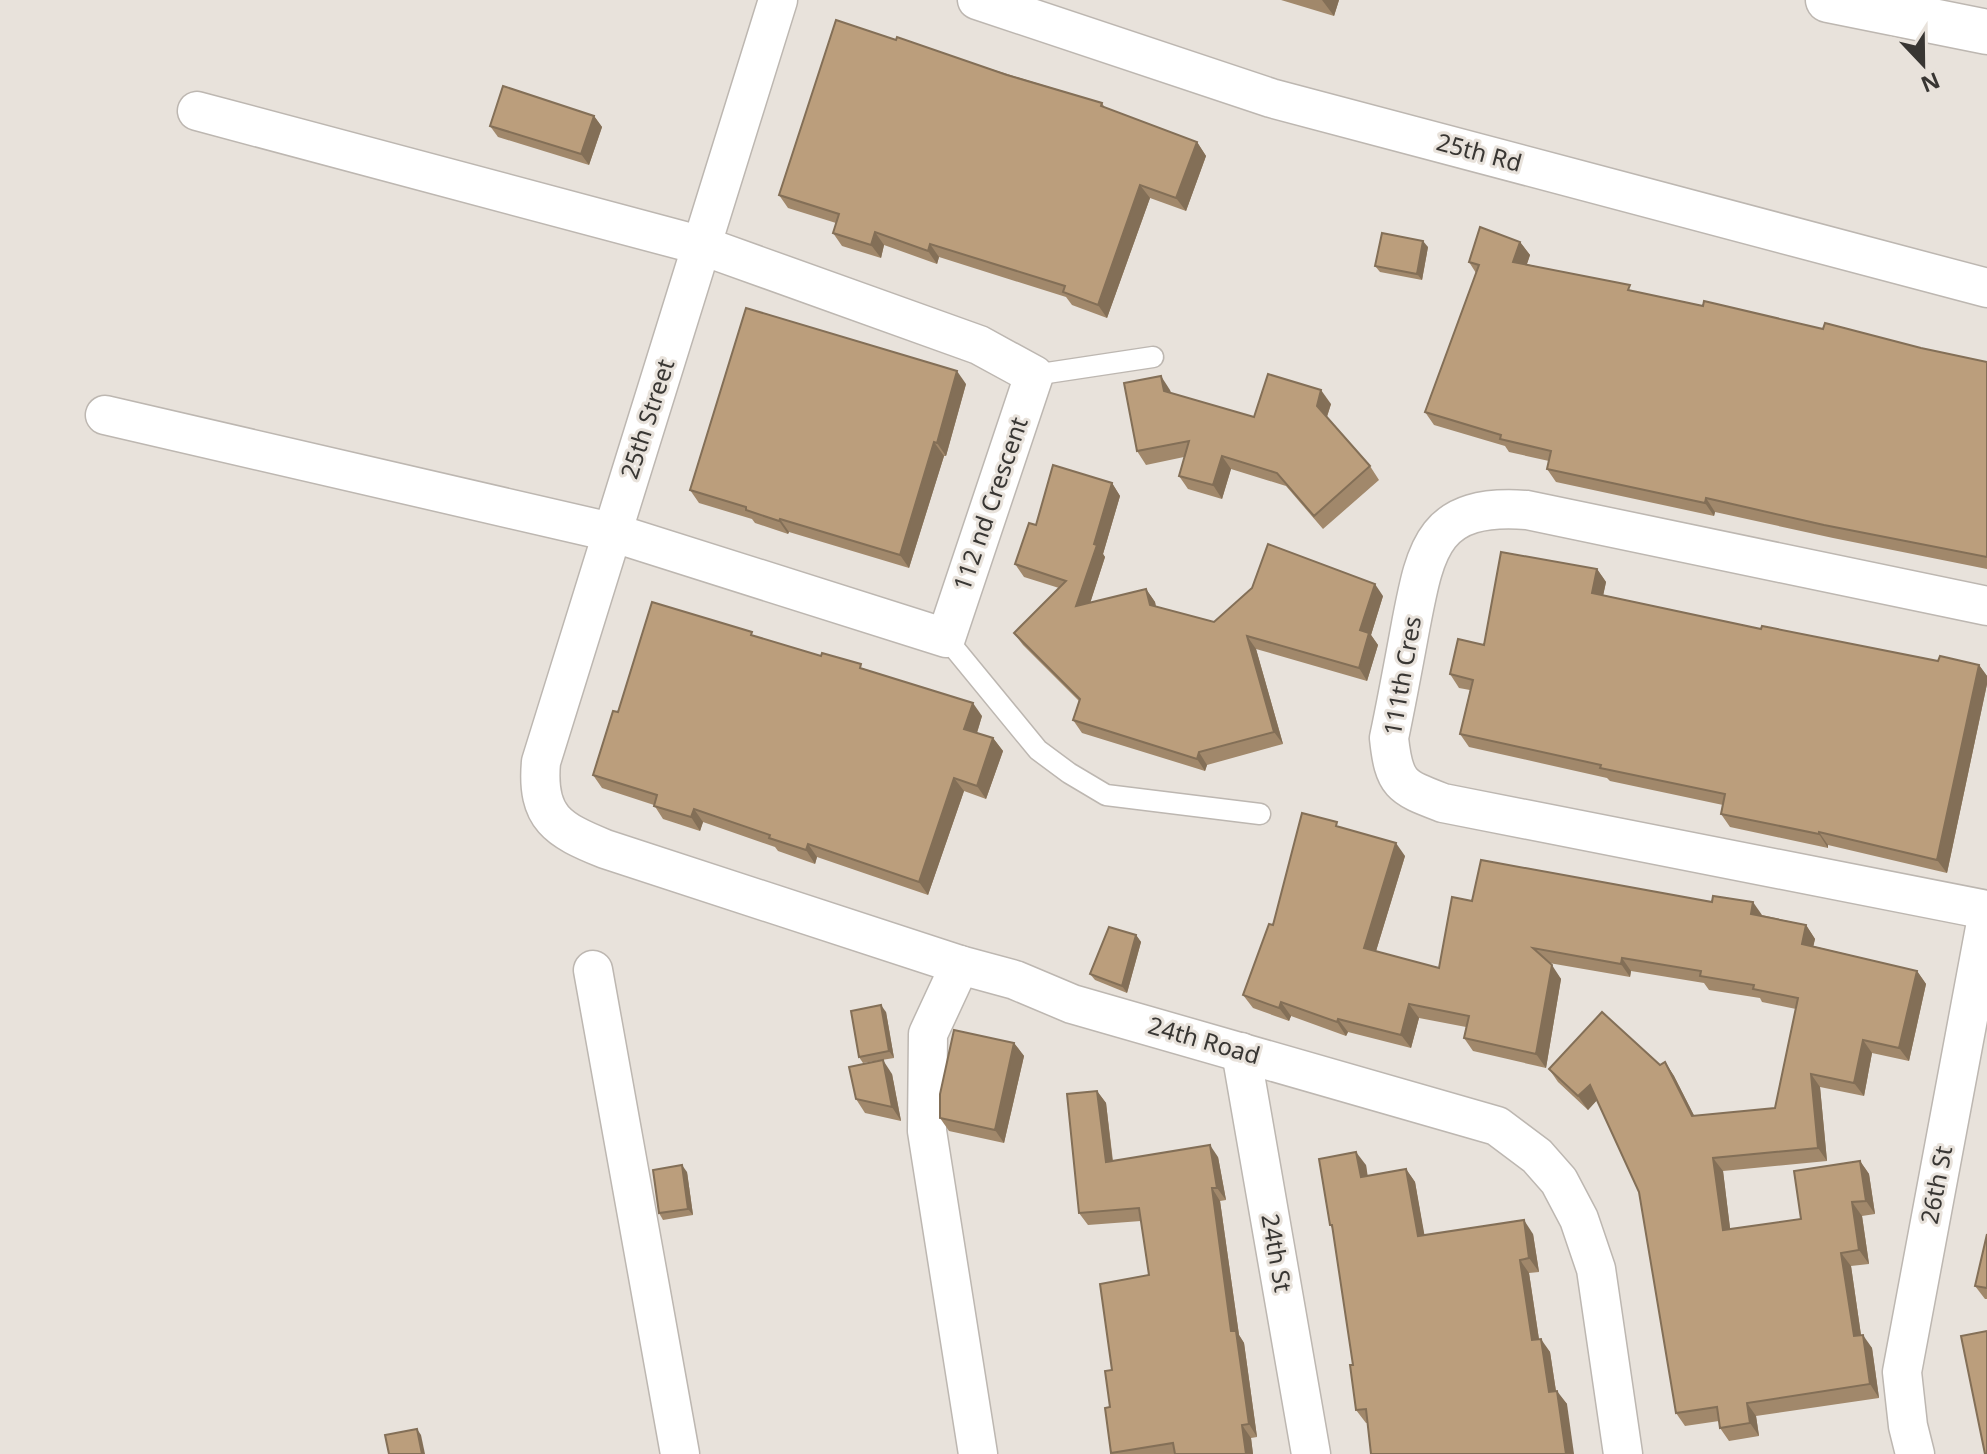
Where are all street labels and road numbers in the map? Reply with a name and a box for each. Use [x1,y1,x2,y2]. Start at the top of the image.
street label: 25th Rd [1433,124,1526,179]
street label: 25th Street [612,354,682,483]
street label: 112 nd Crescent [944,412,1035,595]
street label: 111th Cres [1375,614,1428,738]
street label: 24th Road [1145,1008,1264,1071]
street label: 26th St [1912,1142,1959,1227]
street label: 24th St [1254,1211,1301,1295]

